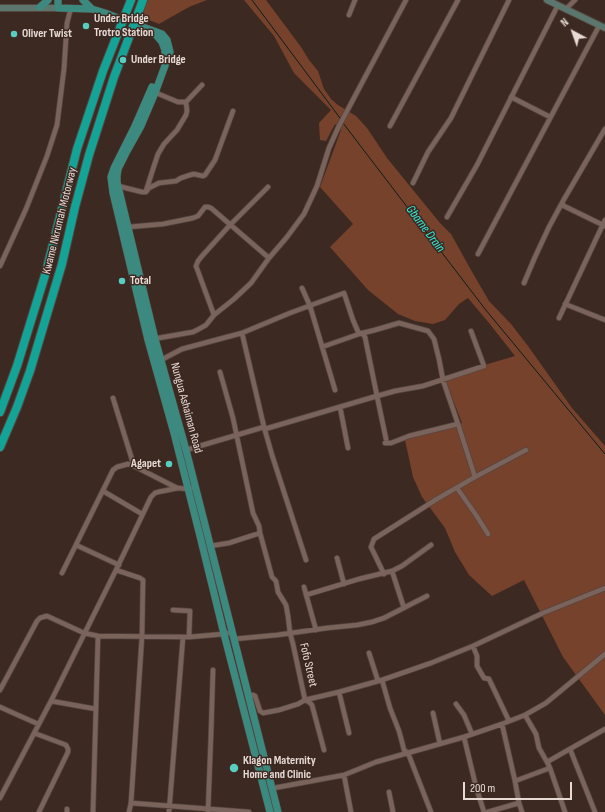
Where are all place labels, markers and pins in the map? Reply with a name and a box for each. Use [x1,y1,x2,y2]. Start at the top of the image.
place label: Under Bridge Trotro Station [94,12,153,40]
marker: Under Bridge Trotro Station [81,21,91,31]
place label: Oliver Twist [22,27,72,41]
marker: Oliver Twist [9,29,19,39]
place label: Under Bridge [131,53,186,67]
marker: Under Bridge [118,55,128,65]
place label: Total [130,274,151,288]
marker: Total [117,276,127,286]
place label: Agapet [131,457,161,471]
marker: Agapet [164,459,174,469]
place label: Klagon Maternity Home and Clinic [243,754,316,782]
marker: Klagon Maternity Home and Clinic [228,762,240,774]

